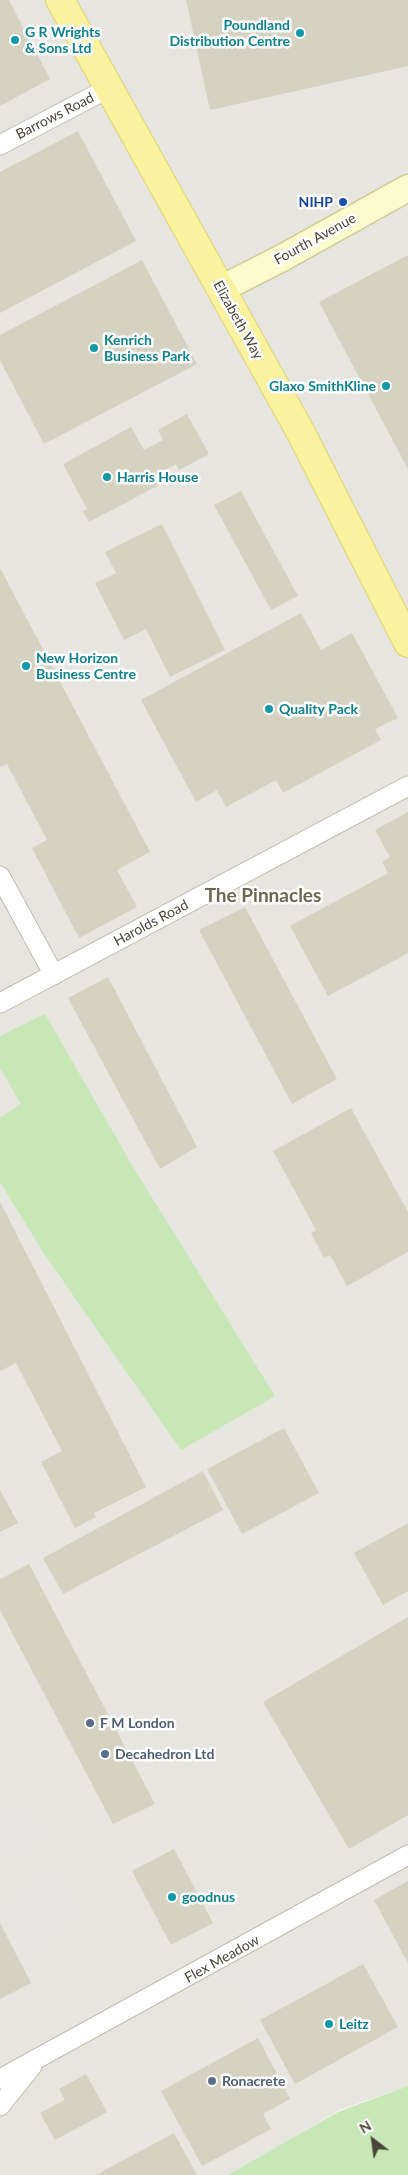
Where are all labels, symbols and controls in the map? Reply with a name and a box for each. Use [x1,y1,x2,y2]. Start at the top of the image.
place label: Poundland Distribution Centre [169,17,290,49]
place label: G R Wrights & Sons Ltd [25,24,100,56]
marker: Poundland Distribution Centre [294,27,306,39]
marker: G R Wrights & Sons Ltd [9,34,21,46]
street label: Barrows Road [13,89,97,143]
place label: NIHP [299,194,333,210]
marker: NIHP [337,196,349,208]
street label: Fourth Avenue [271,210,359,268]
street label: Elizabeth Way [209,278,267,362]
place label: Kenrich Business Park [104,332,190,364]
marker: Kenrich Business Park [88,342,100,354]
place label: Glaxo SmithKline [269,378,376,394]
marker: Glaxo SmithKline [380,380,392,392]
place label: Harris House [117,469,198,485]
marker: Harris House [101,471,113,483]
place label: New Horizon Business Centre [36,650,136,682]
marker: New Horizon Business Centre [20,660,32,672]
place label: Quality Pack [279,701,358,717]
marker: Quality Pack [263,703,275,715]
district label: The Pinnacles [205,885,321,907]
street label: Harolds Road [111,896,191,950]
place label: F M London [100,1715,175,1731]
marker: F M London [84,1717,96,1729]
place label: Decahedron Ltd [115,1746,214,1762]
marker: Decahedron Ltd [99,1748,111,1760]
place label: goodnus [182,1889,235,1905]
marker: goodnus [166,1891,178,1903]
street label: Flex Meadow [182,1932,262,1986]
place label: Leitz [339,2016,369,2032]
marker: Leitz [323,2018,335,2030]
place label: Ronacrete [222,2073,285,2089]
marker: Ronacrete [206,2075,218,2087]
north arrow [348,2115,398,2165]
text: N [356,2117,374,2137]

